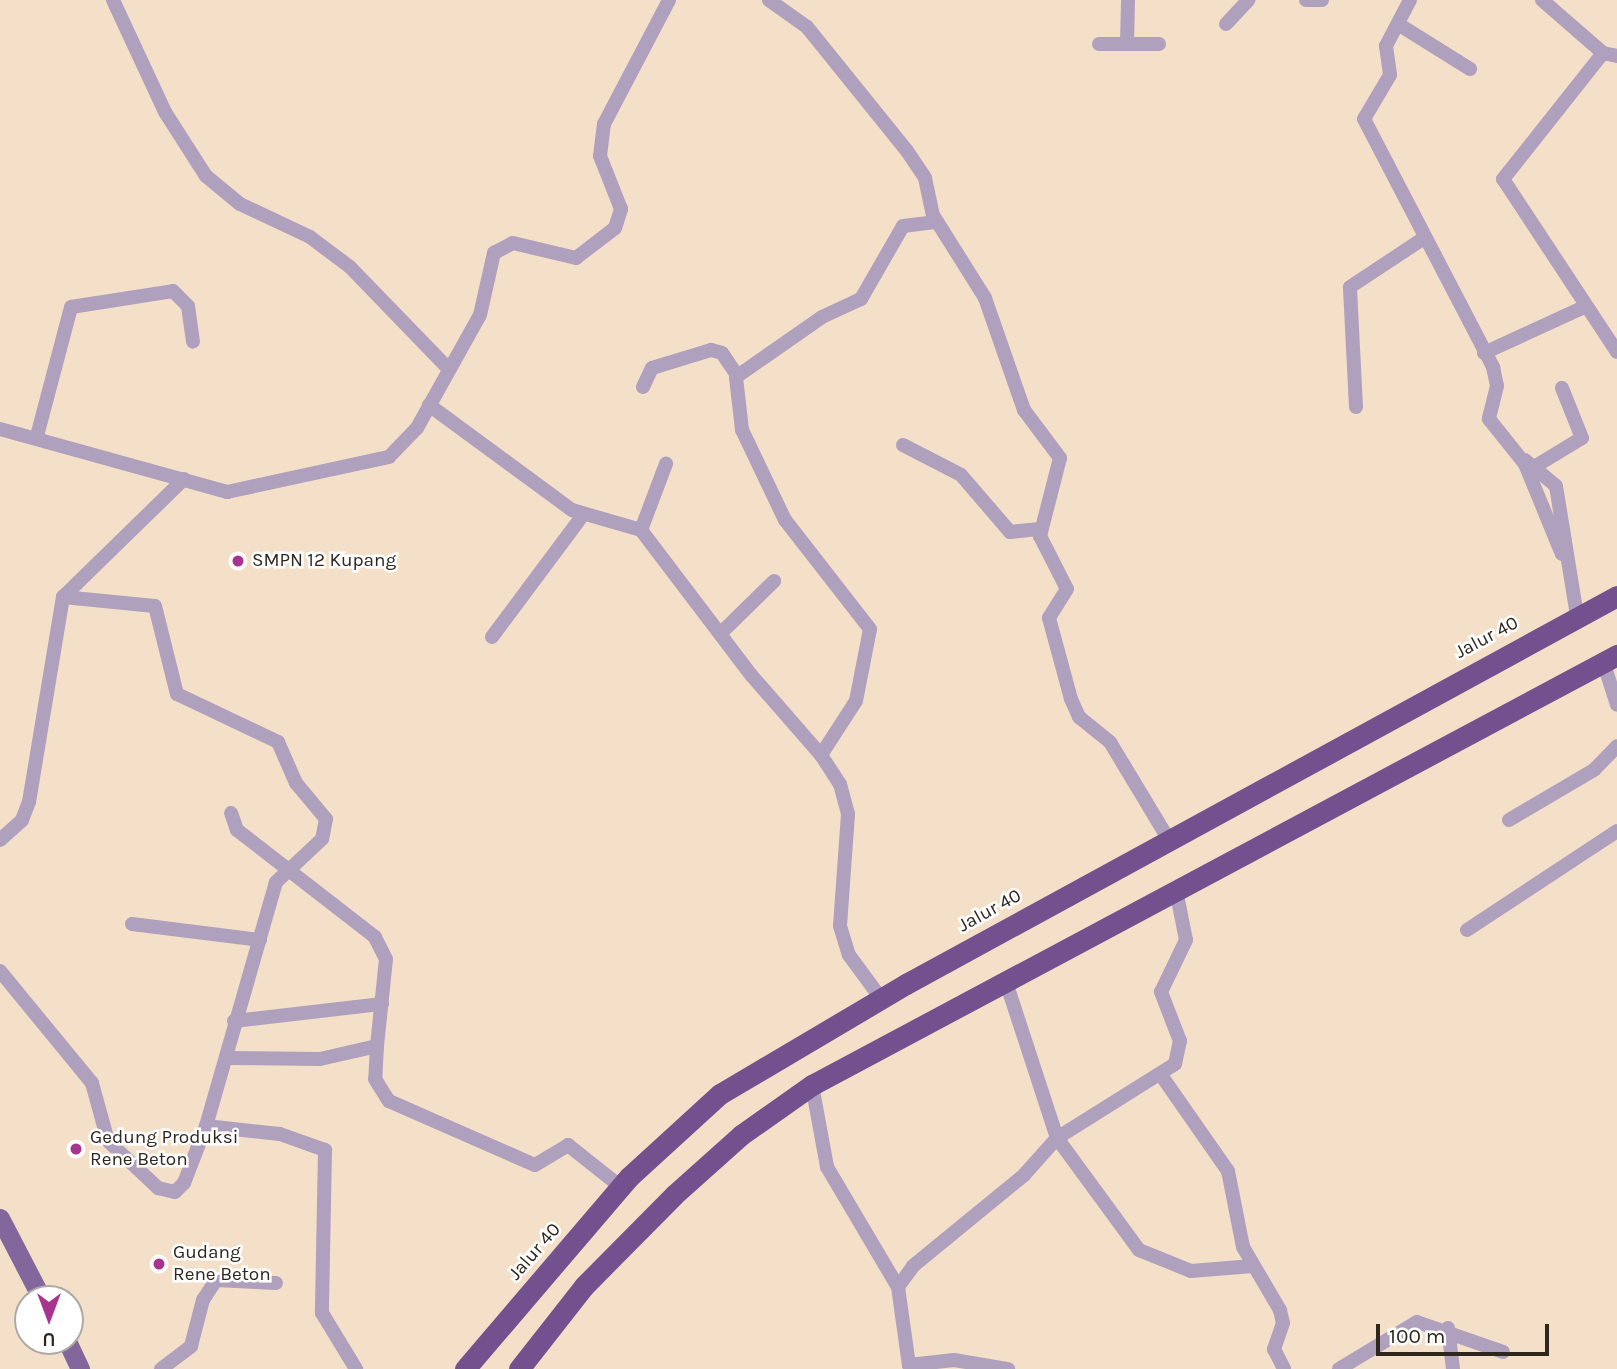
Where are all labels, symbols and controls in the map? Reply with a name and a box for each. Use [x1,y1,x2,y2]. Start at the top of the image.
place label: SMPN 12 Kupang [252,550,396,572]
marker: SMPN 12 Kupang [230,553,246,569]
street label: Jalur 40 [1452,612,1522,664]
street label: Jalur 40 [955,884,1025,938]
place label: Gedung Produksi Rene Beton [90,1127,238,1171]
marker: Gedung Produksi Rene Beton [68,1141,84,1157]
street label: Jalur 40 [504,1219,566,1285]
place label: Gudang Rene Beton [173,1242,271,1286]
marker: Gudang Rene Beton [151,1256,167,1272]
north arrow [14,1285,84,1355]
scale bar [1379,1310,1552,1354]
text: 100 m [1389,1324,1446,1348]
text: U [42,1328,56,1350]

